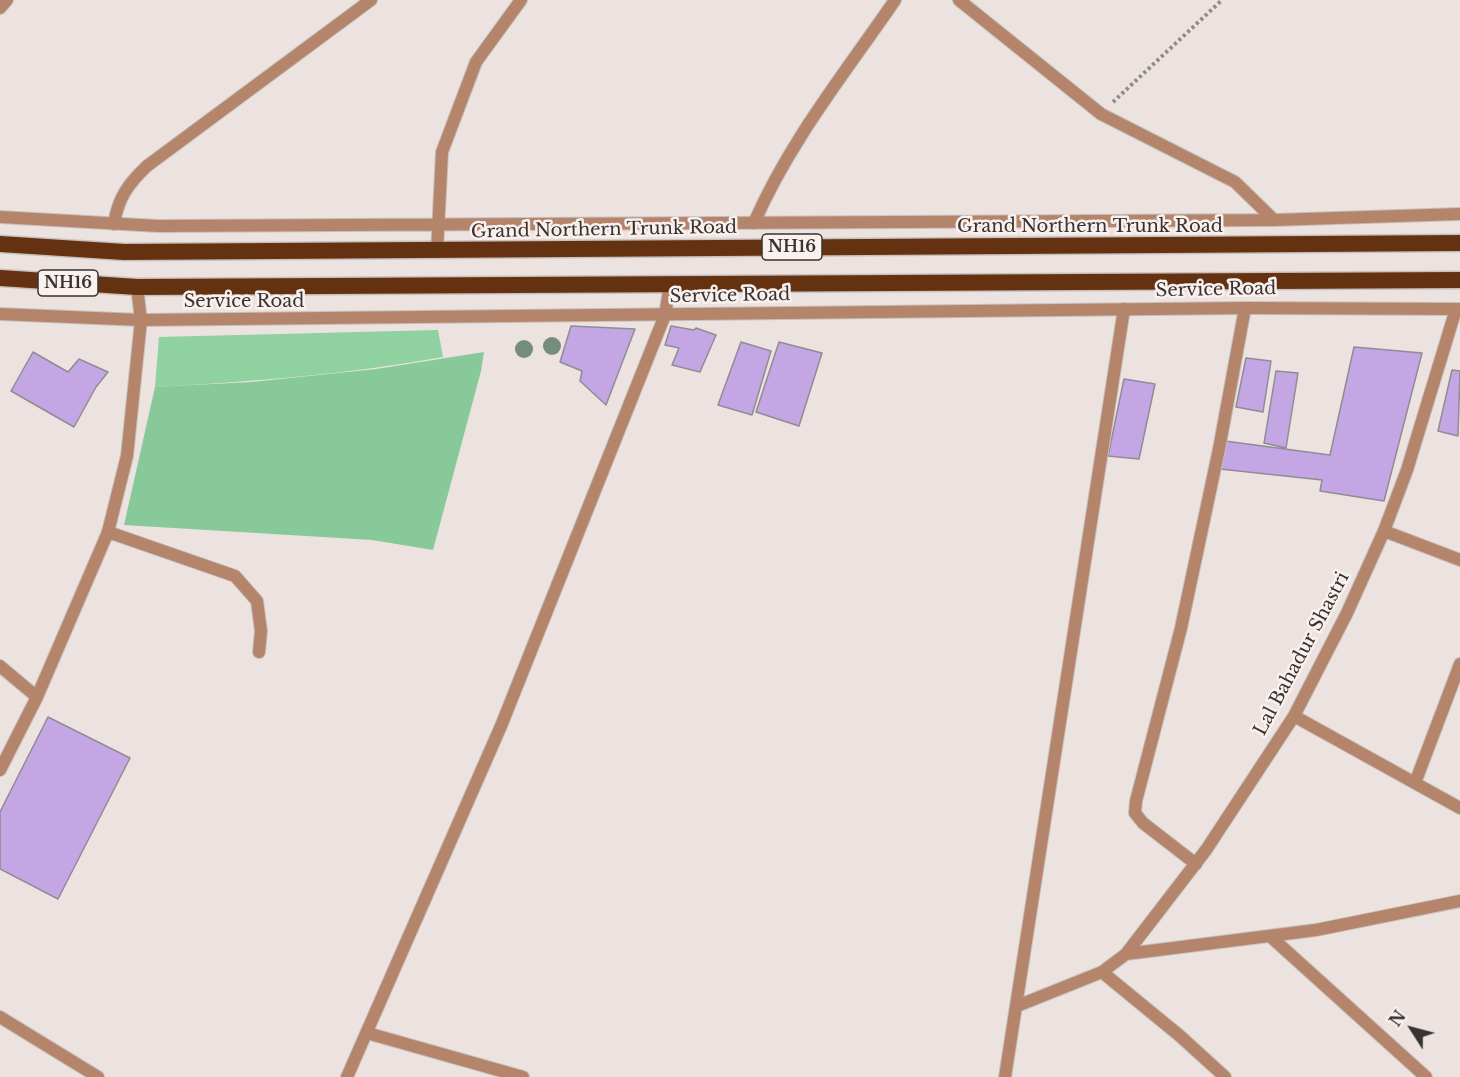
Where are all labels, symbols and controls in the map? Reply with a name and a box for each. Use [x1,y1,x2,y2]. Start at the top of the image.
street label: Grand Northern Trunk Road [957,216,1223,238]
street label: Grand Northern Trunk Road [471,217,737,243]
road number: NH16 [762,234,822,260]
road number: NH16 [38,270,98,296]
street label: Service Road [1155,278,1277,302]
street label: Service Road [669,284,791,308]
street label: Service Road [184,291,304,313]
street label: Lal Bahadur Shastri [1250,569,1354,739]
north arrow [1382,999,1442,1059]
text: N [1385,1006,1410,1030]

